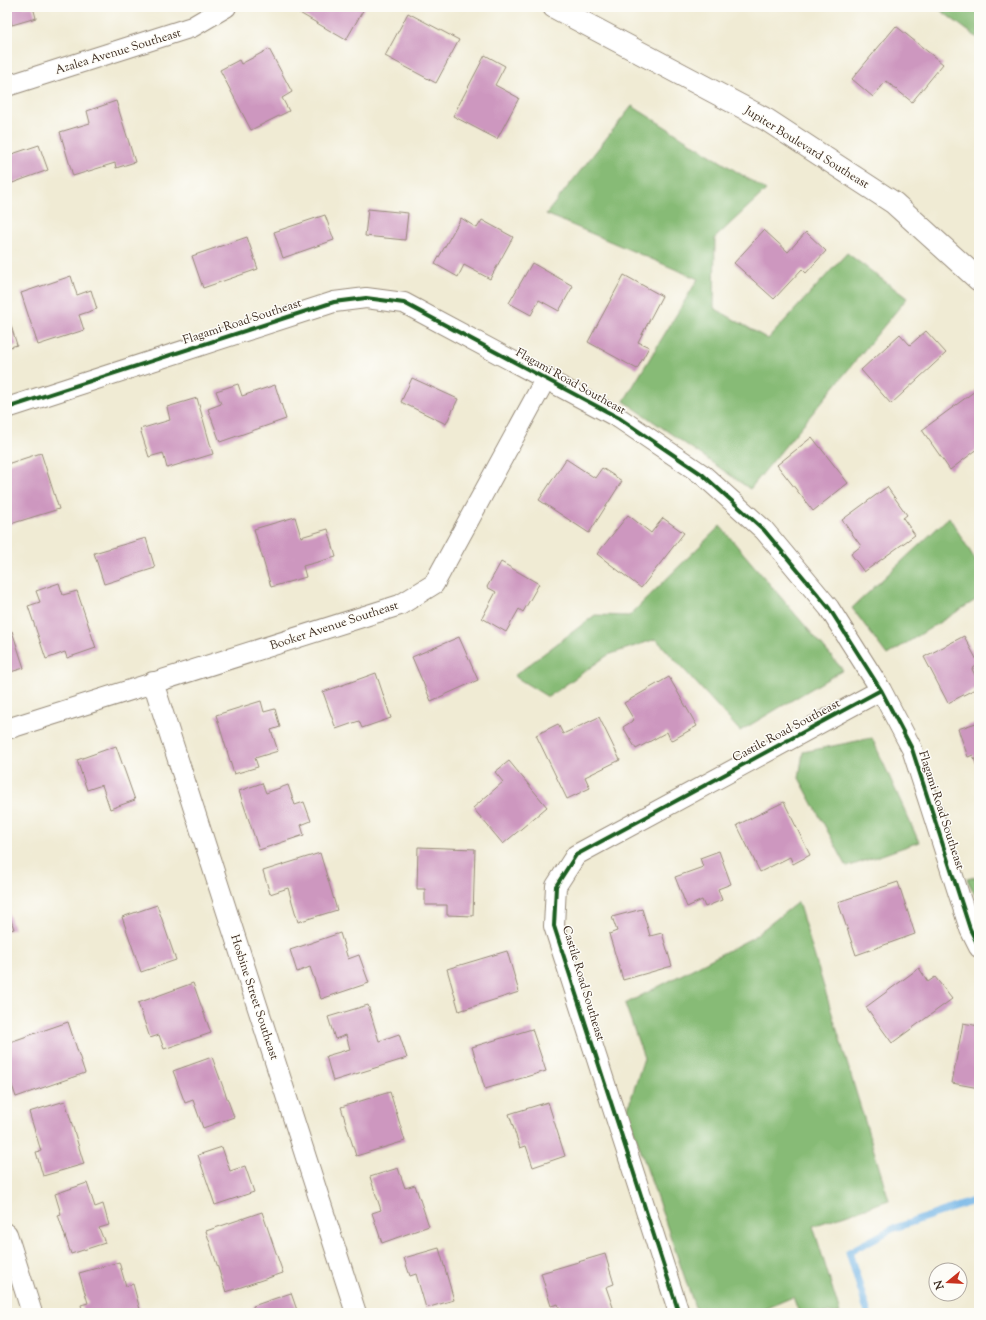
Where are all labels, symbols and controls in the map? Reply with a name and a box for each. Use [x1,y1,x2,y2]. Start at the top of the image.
street label: Azalea Avenue Southeast [53,24,184,80]
street label: Jupiter Boulevard Southeast [740,102,872,194]
street label: Flagami Road Southeast [181,294,304,350]
street label: Flagami Road Southeast [512,344,629,420]
street label: Booker Avenue Southeast [268,597,401,655]
street label: Castile Road Southeast [729,695,844,767]
street label: Flagami Road Southeast [913,749,969,872]
street label: Castile Road Southeast [557,923,609,1043]
street label: Hosbine Street Southeast [225,932,283,1062]
north arrow [928,1262,968,1302]
text: N [930,1278,949,1292]

